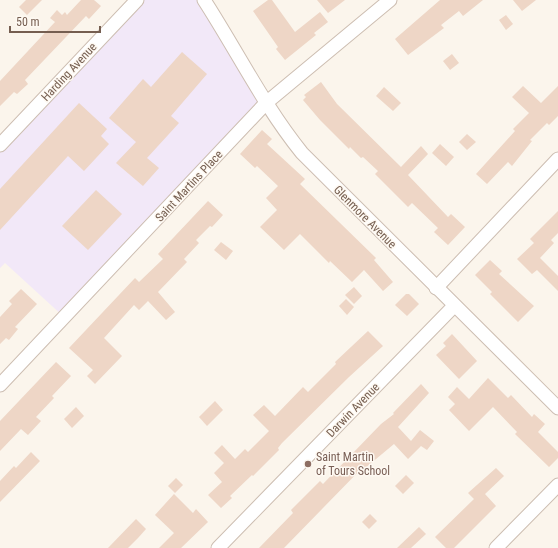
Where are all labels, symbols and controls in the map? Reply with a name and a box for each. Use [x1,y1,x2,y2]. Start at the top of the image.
scale bar [10,8,100,34]
text: 50 m [16,15,40,29]
street label: Harding Avenue [38,40,100,104]
street label: Saint Martins Place [152,147,226,225]
street label: Glenmore Avenue [331,183,399,251]
street label: Darwin Avenue [324,380,383,440]
place label: Saint Martin of Tours School [316,450,390,478]
marker: Saint Martin of Tours School [303,459,313,469]

